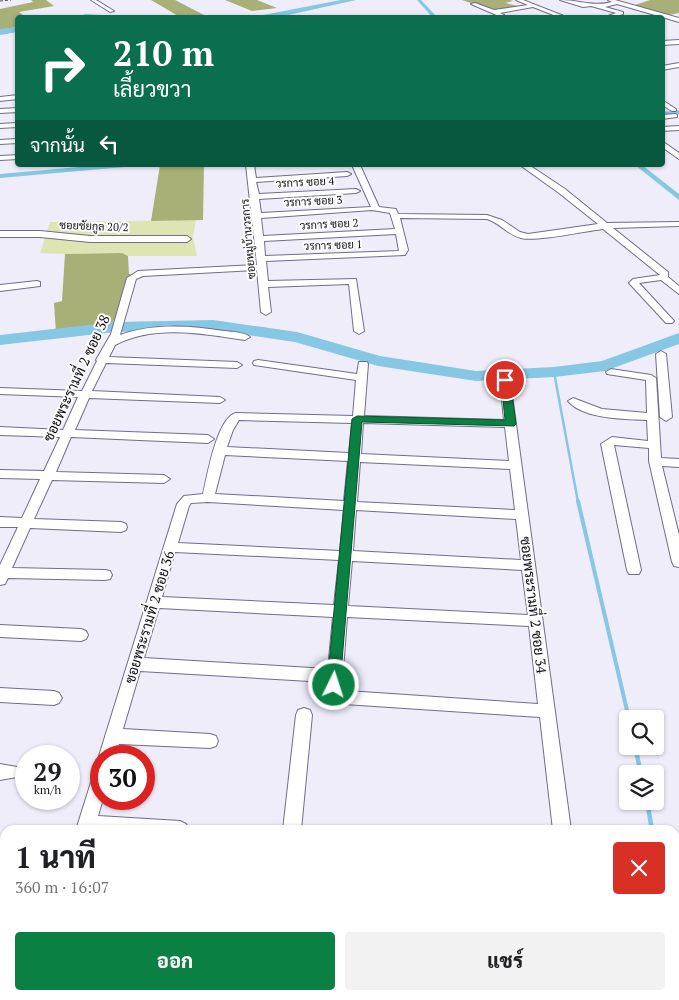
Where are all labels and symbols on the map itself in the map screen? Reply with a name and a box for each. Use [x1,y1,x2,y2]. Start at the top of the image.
street label: วรการ ซอย 4 [275,173,335,191]
street label: วรการ ซอย 3 [283,192,343,210]
street label: ซอยหมู่บ้านวรการ [238,198,259,280]
street label: วรการ ซอย 2 [299,215,359,233]
street label: ซอยชัยกูล 20/2 [59,218,129,235]
street label: วรการ ซอย 1 [303,237,363,253]
street label: ซอยพระรามที่ 2 ซอย 38 [36,311,114,445]
pin [484,359,526,401]
street label: ซอยพระรามที่ 2 ซอย 34 [516,535,554,675]
street label: ซอยพระรามที่ 2 ซอย 36 [118,547,178,686]
position arrow [307,658,359,710]
speed limit sign: 30 [90,745,155,810]

